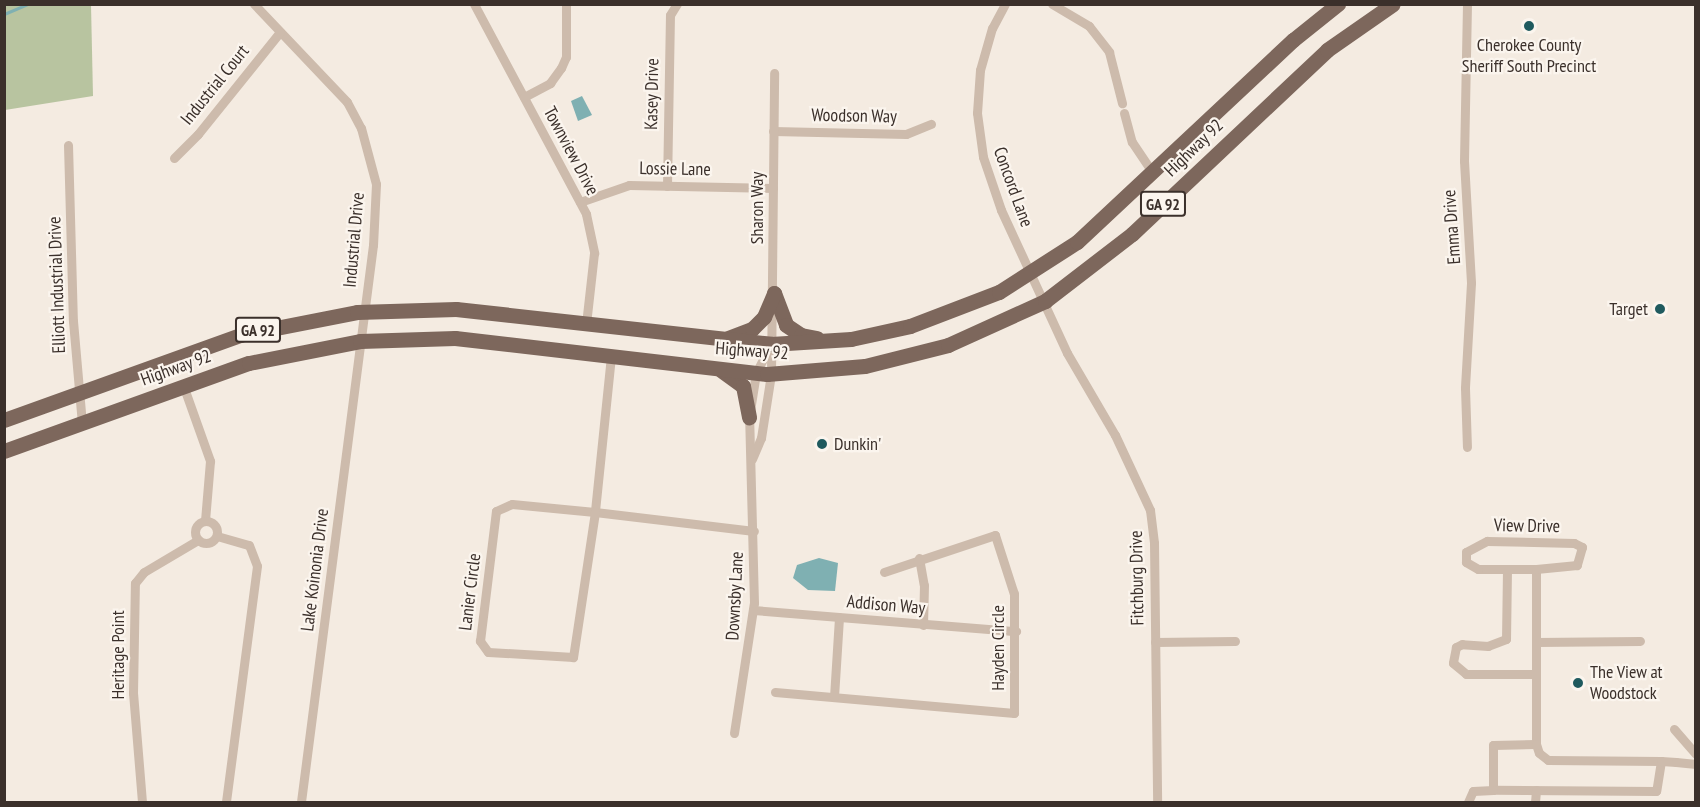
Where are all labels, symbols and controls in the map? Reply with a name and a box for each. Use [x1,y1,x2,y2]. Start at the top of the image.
marker: Cherokee County Sheriff South Precinct [1522,19,1536,33]
place label: Cherokee County Sheriff South Precinct [1462,35,1596,78]
street label: Industrial Court [176,41,254,129]
street label: Kasey Drive [641,58,663,130]
street label: Townview Drive [539,103,603,199]
street label: Woodson Way [811,104,897,128]
street label: Highway 92 [1160,115,1228,181]
street label: Concord Lane [989,144,1037,230]
street label: Lossie Lane [639,158,711,180]
street label: Sharon Way [746,172,768,244]
street label: Emma Drive [1439,189,1465,265]
street label: Industrial Drive [339,191,369,289]
road number: GA 92 [1139,191,1187,217]
street label: Elliott Industrial Drive [44,216,70,354]
place label: Target [1609,298,1648,320]
marker: Target [1653,302,1667,316]
road number: GA 92 [234,317,282,343]
street label: Highway 92 [714,338,790,364]
street label: Highway 92 [138,345,214,391]
place label: Dunkin' [834,433,881,455]
marker: Dunkin' [815,437,829,451]
street label: Lake Koinonia Drive [297,507,333,633]
street label: View Drive [1493,515,1561,537]
street label: Fitchburg Drive [1125,530,1149,626]
street label: Downsby Lane [722,551,748,641]
street label: Lanier Circle [455,552,485,632]
street label: Addison Way [846,591,926,619]
street label: Hayden Circle [987,605,1009,691]
street label: Heritage Point [107,610,129,700]
place label: The View at Woodstock [1590,662,1663,704]
marker: The View at Woodstock [1571,676,1585,690]

